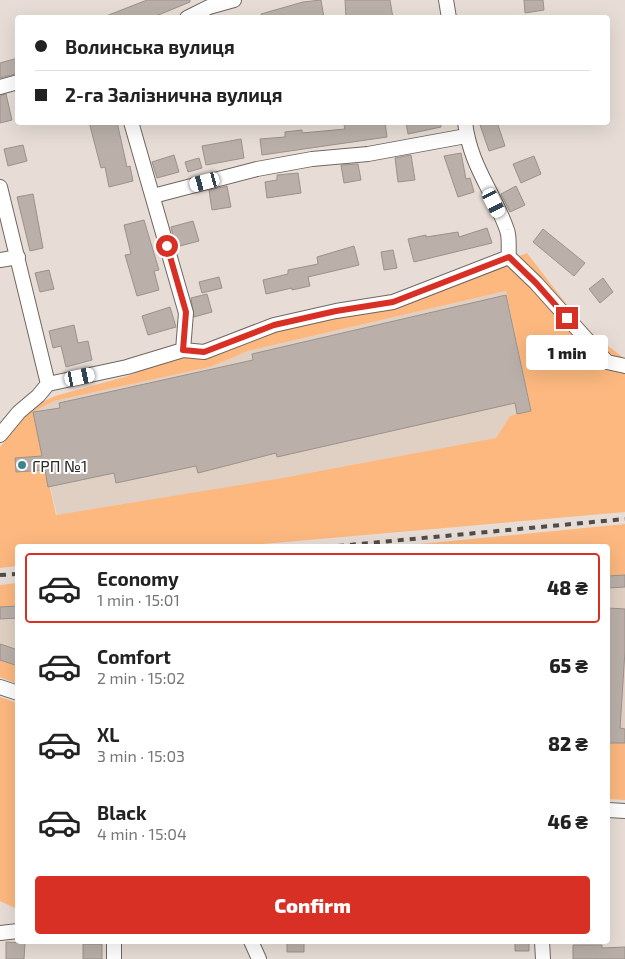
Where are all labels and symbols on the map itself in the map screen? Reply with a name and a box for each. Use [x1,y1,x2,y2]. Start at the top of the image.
car [188,171,221,193]
car [480,186,507,220]
route start [156,235,178,257]
route end [556,307,578,329]
callout: 1 min [526,336,608,370]
car [63,367,96,387]
place label: ГРП №1 [32,456,87,475]
marker: ГРП №1 [16,459,28,471]

